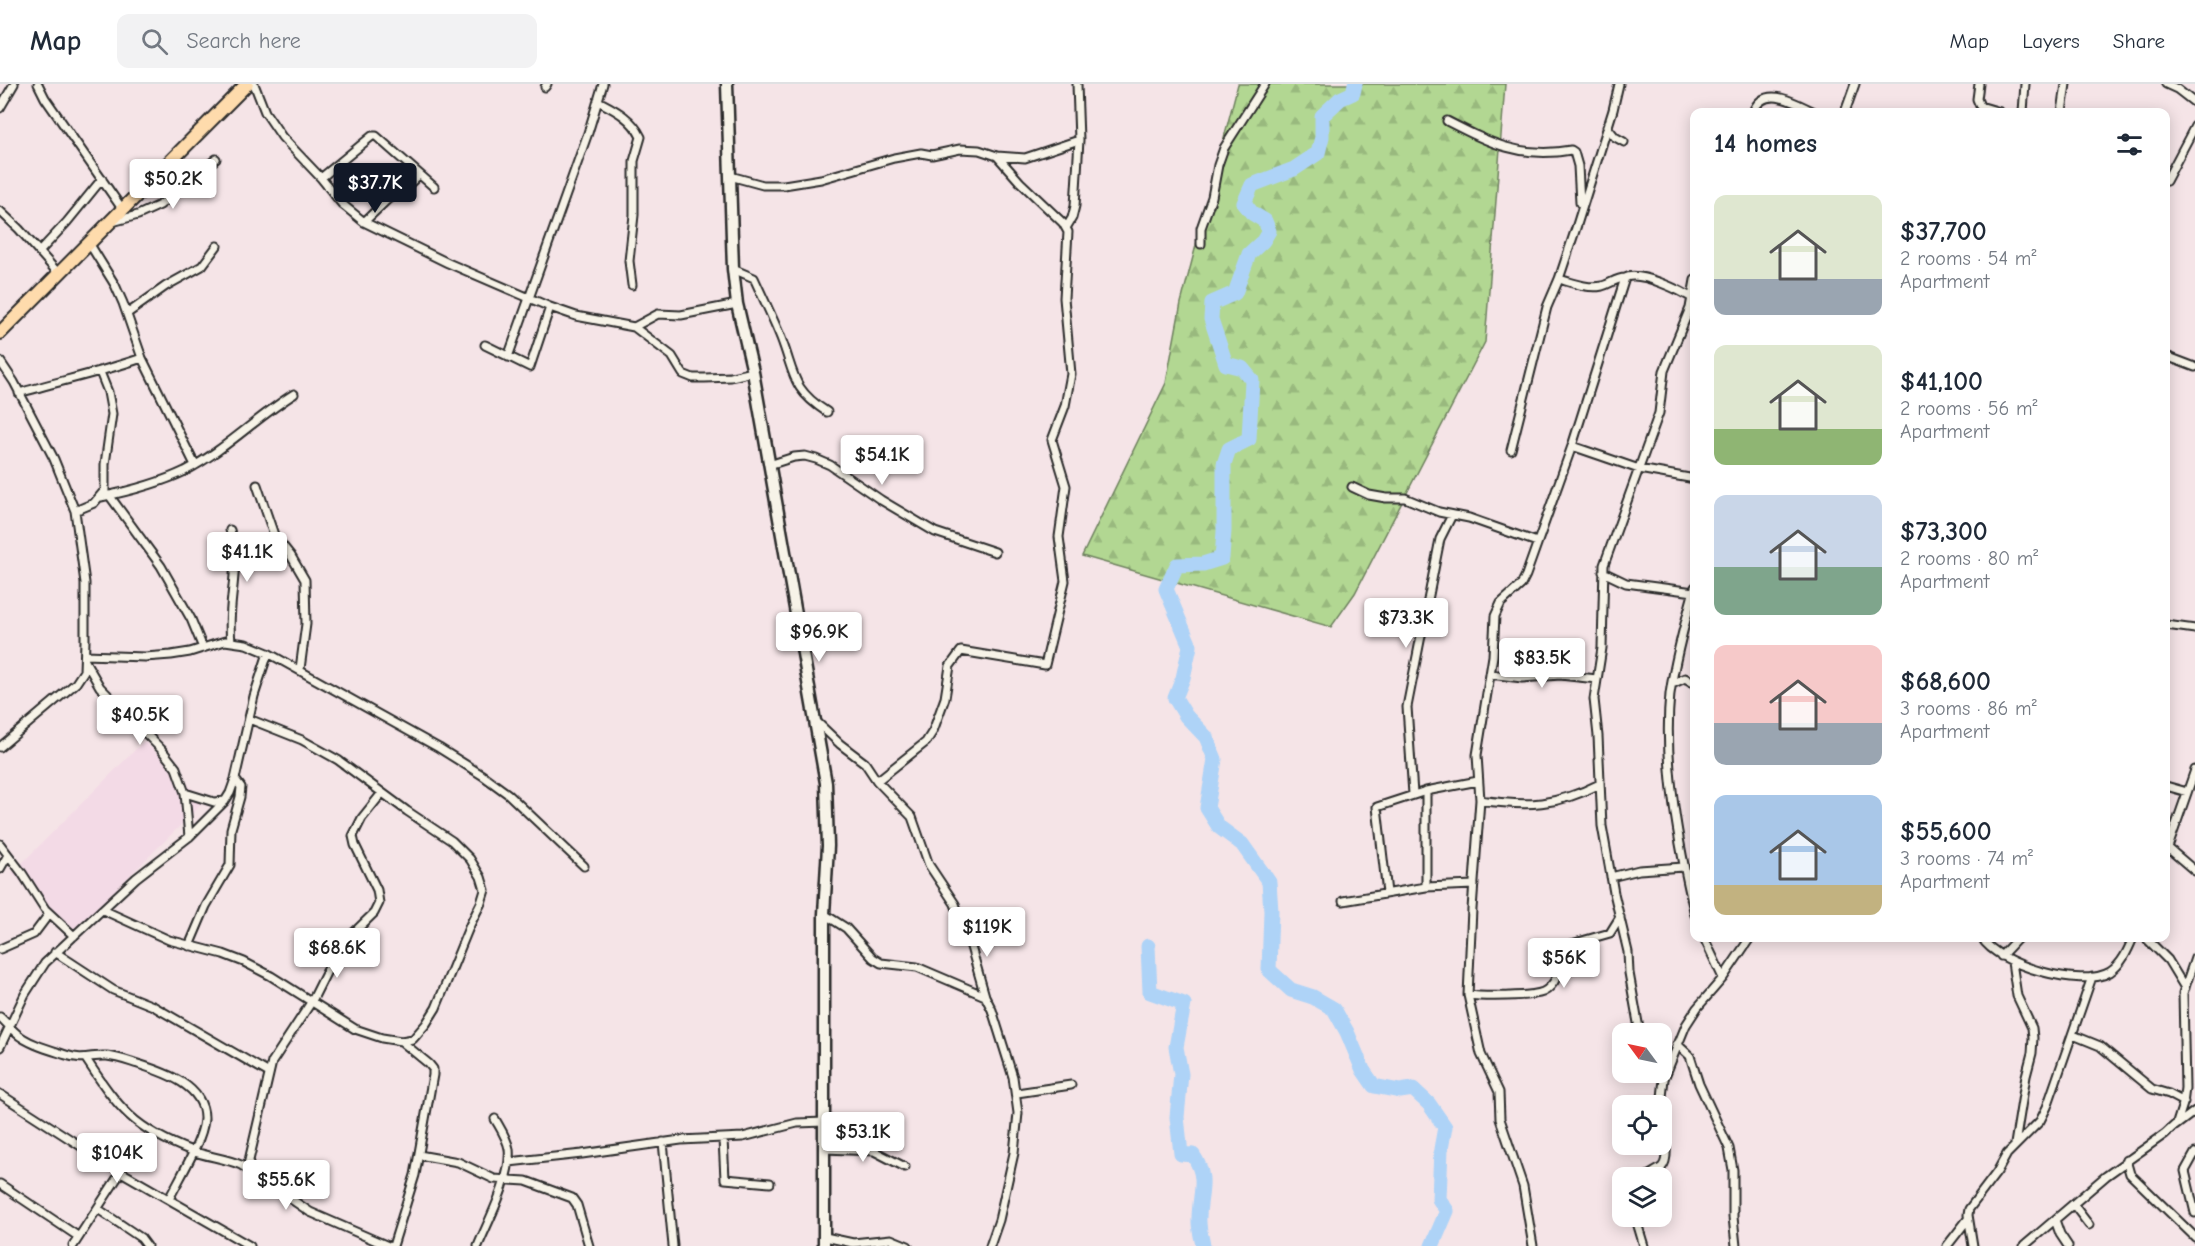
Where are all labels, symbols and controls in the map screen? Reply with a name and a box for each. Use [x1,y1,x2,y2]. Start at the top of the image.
search box [117,14,537,68]
text: Map [30,25,81,57]
icon: search [138,25,171,58]
text: Search here [186,28,301,54]
text: Map [1950,29,1989,53]
text: Layers [2022,29,2080,53]
text: Share [2113,29,2165,53]
icon: filters [2113,128,2146,161]
text: 14 homes [1714,129,1817,159]
pin: $50.2K [124,159,222,210]
pin: $37.7K [326,163,424,214]
text: $50.2K [144,167,202,190]
text: $37.7K [348,171,402,194]
text: $37,700 [1900,217,1987,247]
icon: home [1762,219,1834,291]
text: 2 rooms · 54 m² [1900,247,2036,270]
text: Apartment [1900,270,1990,293]
text: $41,100 [1900,367,1983,397]
icon: home [1762,369,1834,441]
text: 2 rooms · 56 m² [1900,397,2038,420]
text: Apartment [1900,420,1990,443]
pin: $54.1K [833,435,931,486]
text: $54.1K [855,443,909,466]
text: $73,300 [1900,517,1988,547]
icon: home [1762,519,1834,591]
pin: $41.1K [198,532,296,583]
text: $41.1K [221,540,273,563]
text: 2 rooms · 80 m² [1900,547,2038,570]
text: Apartment [1900,570,1990,593]
pin: $73.3K [1357,598,1455,649]
text: $73.3K [1378,606,1434,629]
pin: $96.9K [770,612,868,663]
text: $96.9K [790,620,848,643]
pin: $83.5K [1493,638,1591,689]
text: $83.5K [1513,646,1571,669]
text: $68,600 [1900,667,1991,697]
icon: home [1762,669,1834,741]
pin: $40.5K [91,695,189,746]
text: 3 rooms · 86 m² [1900,697,2037,720]
text: $40.5K [111,703,169,726]
text: Apartment [1900,720,1990,743]
text: $55,600 [1900,817,1992,847]
icon: home [1762,819,1834,891]
text: 3 rooms · 74 m² [1900,847,2033,870]
text: Apartment [1900,870,1990,893]
pin: $119K [945,907,1029,958]
text: $119K [962,915,1012,938]
pin: $68.6K [288,928,386,979]
text: $68.6K [308,936,366,959]
pin: $56K [1528,938,1600,989]
text: $56K [1542,946,1586,969]
north arrow [1612,1023,1672,1083]
map controls [1612,1023,1672,1227]
button: locate [1612,1095,1672,1155]
pin: $53.1K [814,1112,912,1163]
text: $53.1K [835,1120,891,1143]
pin: $104K [75,1133,159,1184]
text: $104K [91,1141,143,1164]
pin: $55.6K [237,1160,335,1211]
button: layers [1612,1167,1672,1227]
text: $55.6K [257,1168,315,1191]

